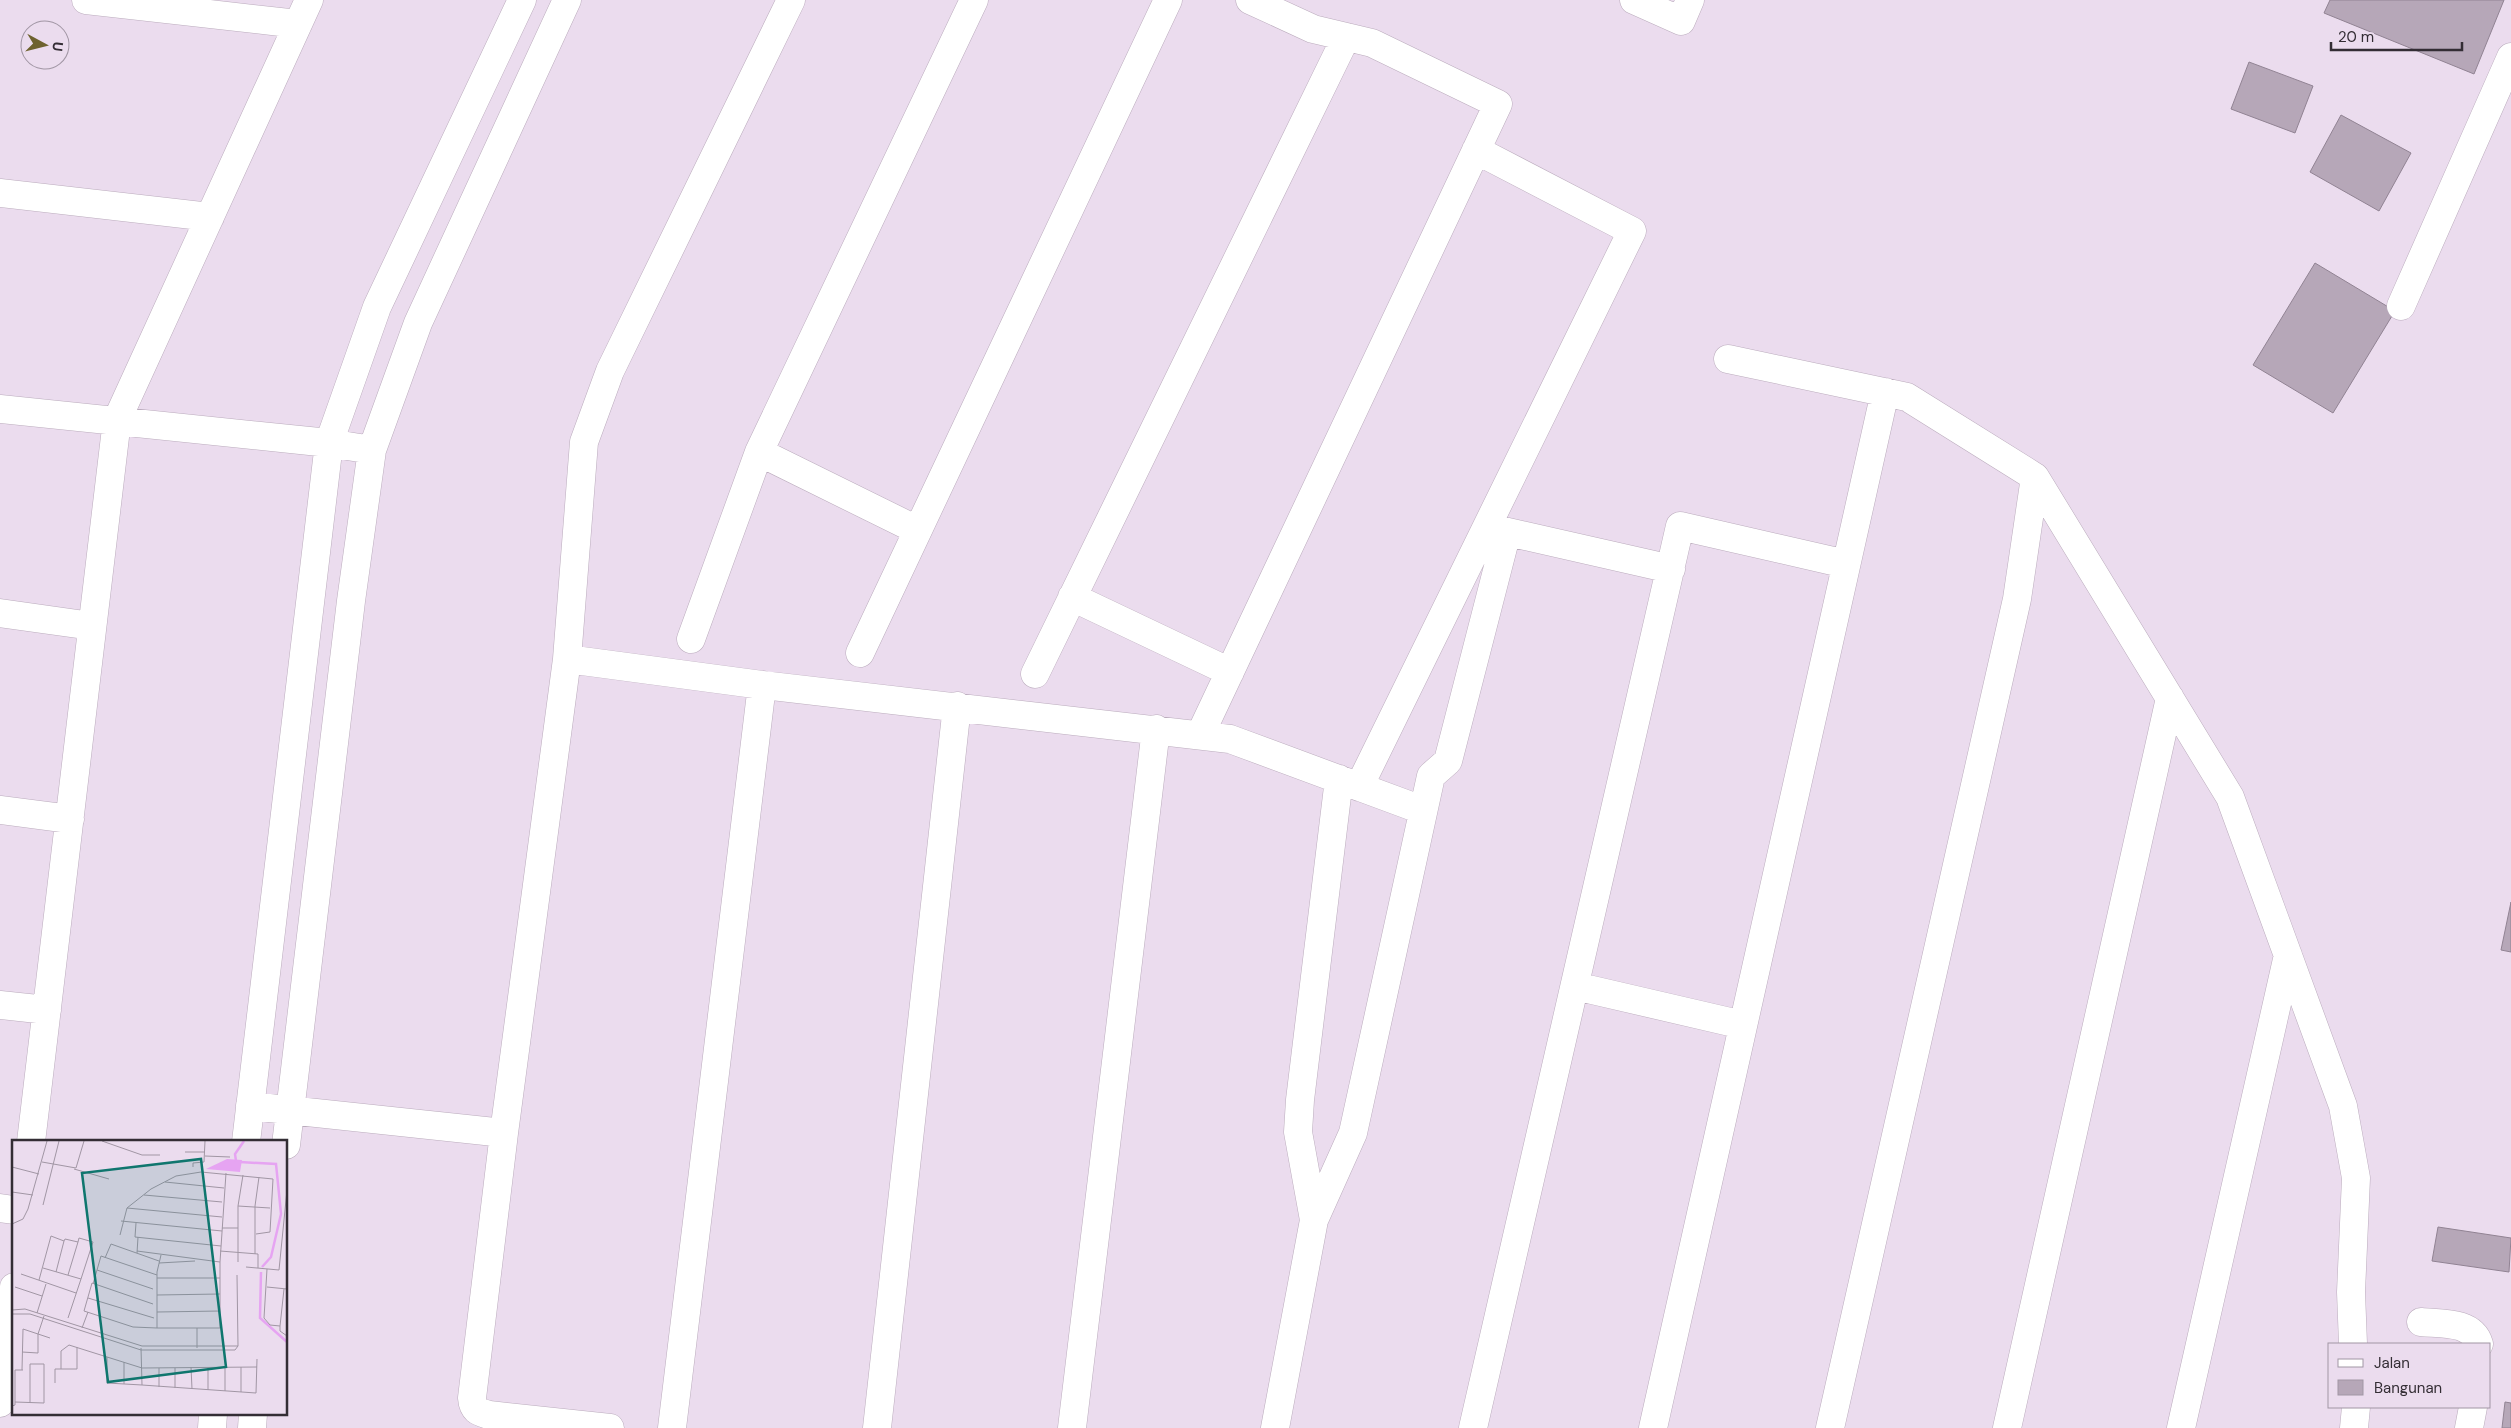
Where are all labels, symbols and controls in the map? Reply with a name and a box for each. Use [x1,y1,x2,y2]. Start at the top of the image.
north arrow [20,20,70,70]
scale bar [2331,20,2462,52]
text: 20 m [2338,27,2374,47]
text: U [48,41,67,52]
inset map [12,1140,288,1416]
legend [2328,1343,2491,1408]
text: Jalan [2374,1353,2410,1373]
text: Bangunan [2374,1378,2442,1398]

